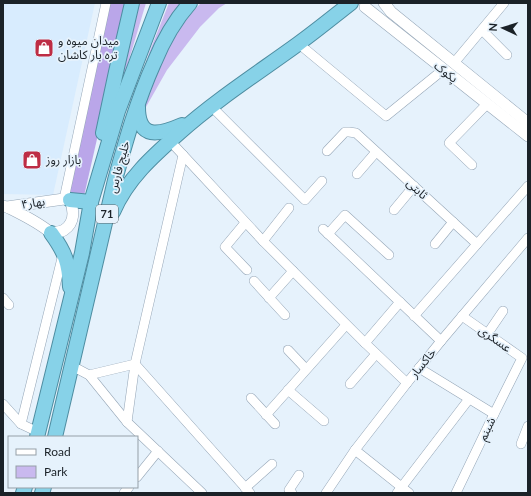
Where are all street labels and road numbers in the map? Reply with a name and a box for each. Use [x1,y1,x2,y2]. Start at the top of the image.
street label: پکوک [431,58,461,86]
street label: خلیج فارس [104,139,135,195]
street label: ثابتی [404,175,431,203]
street label: بهار۴ [20,193,46,212]
road number: 71 [96,205,118,223]
street label: عسگری [476,322,514,355]
street label: خاکسار [406,345,439,381]
street label: شبنم [475,415,500,444]

